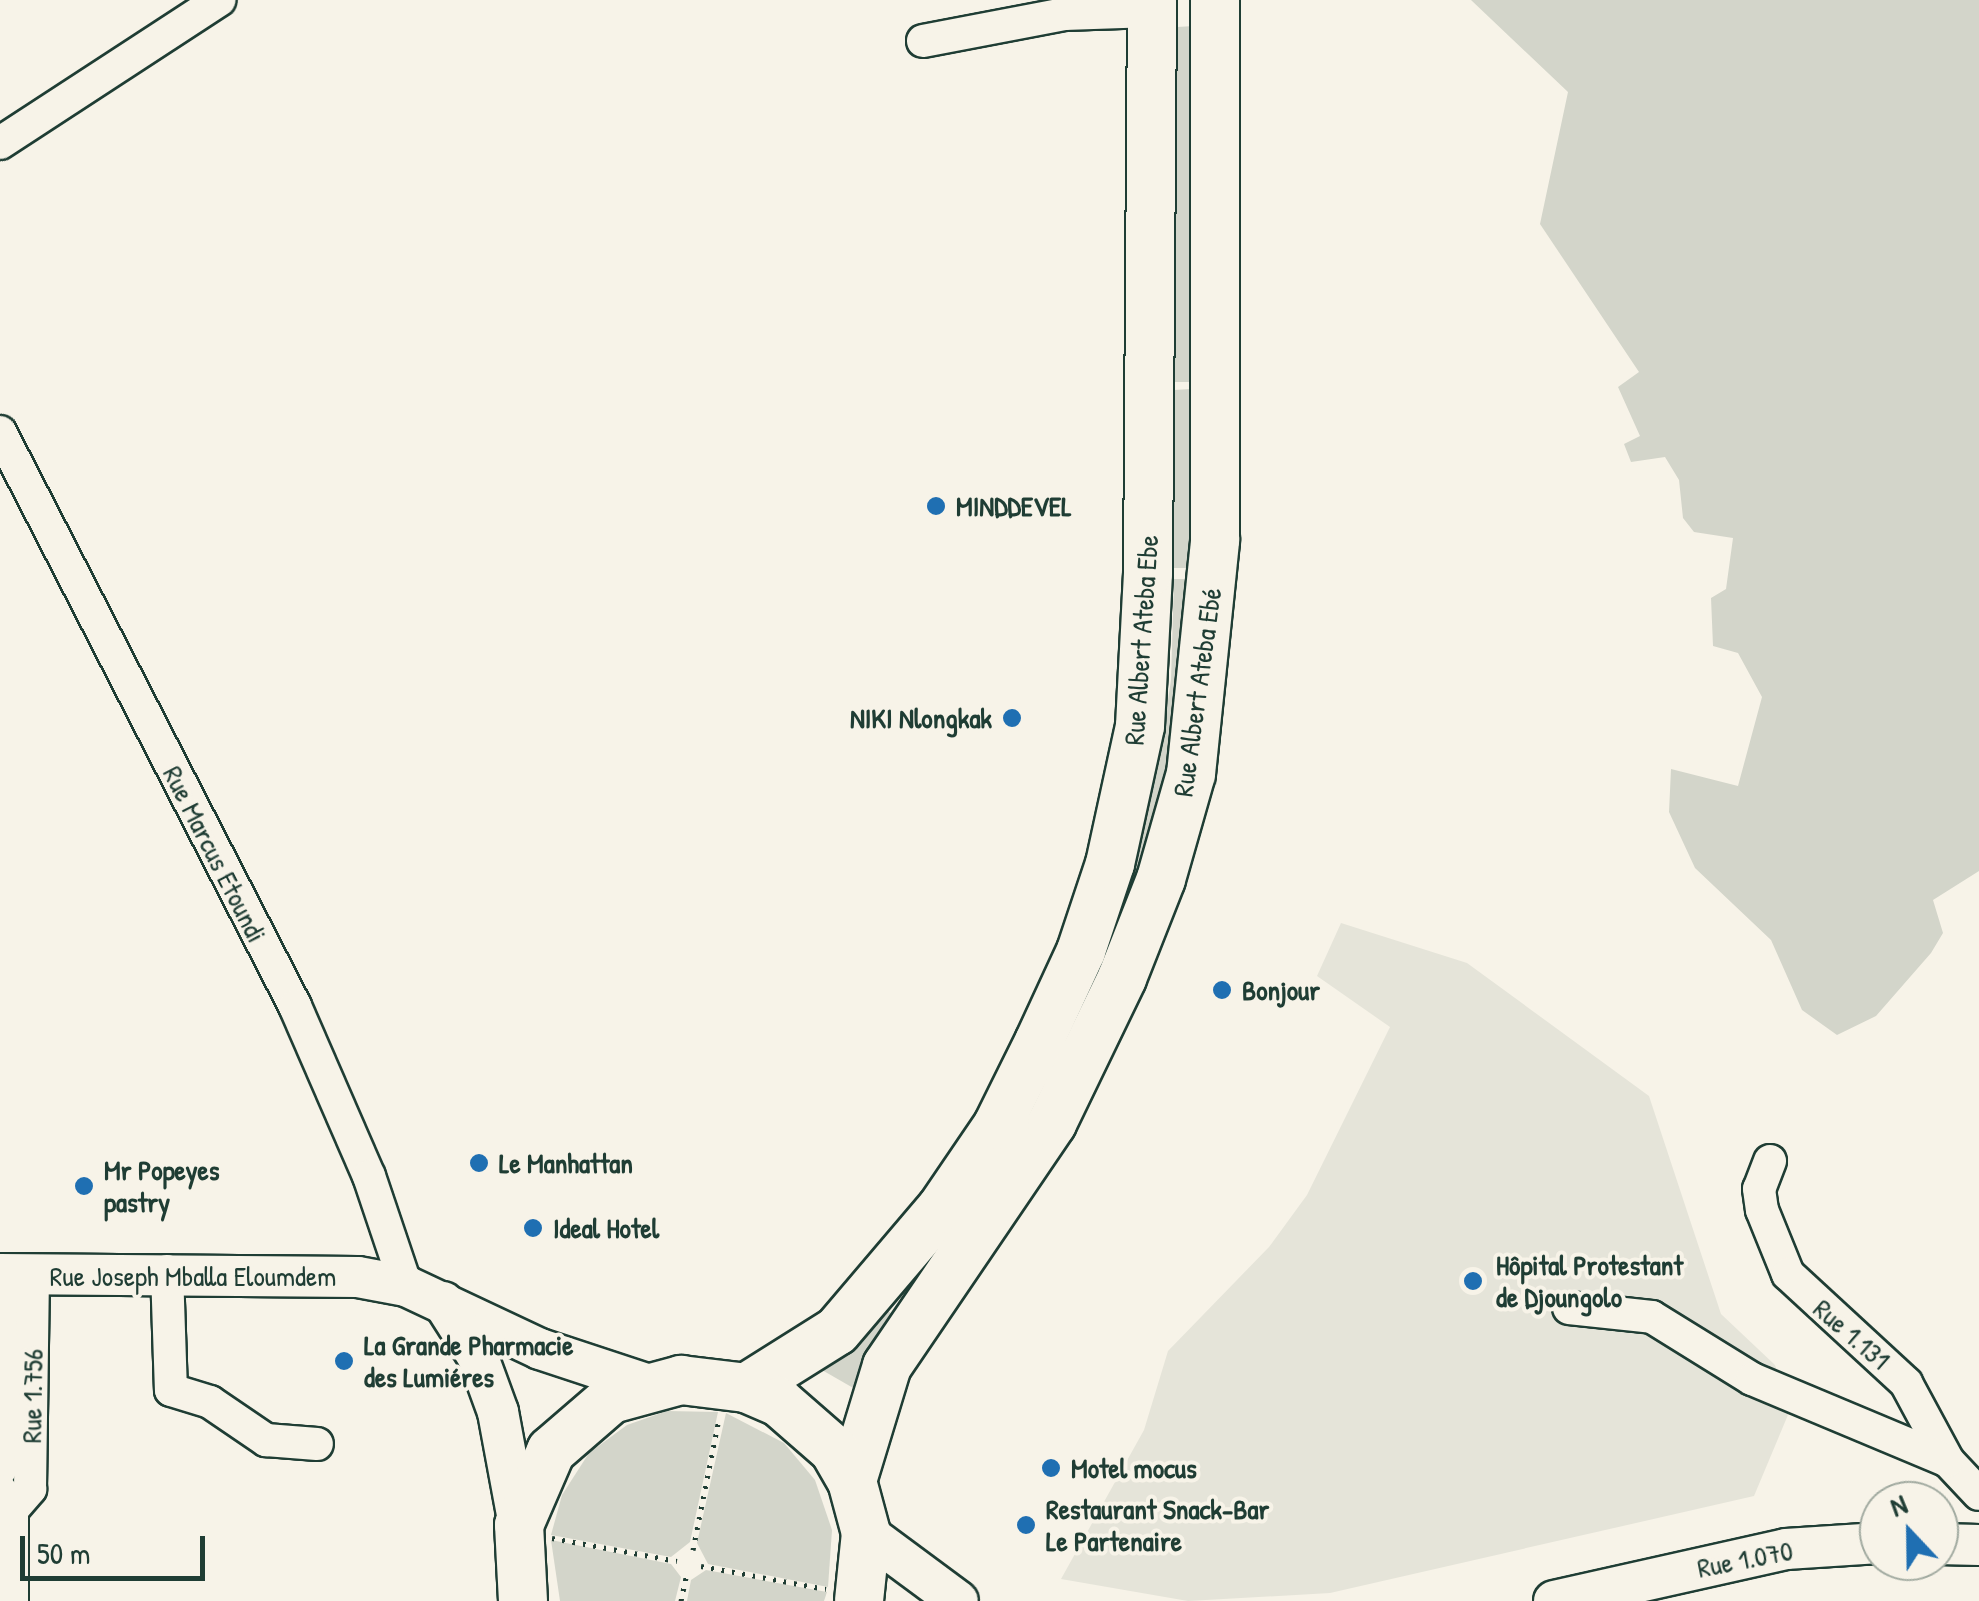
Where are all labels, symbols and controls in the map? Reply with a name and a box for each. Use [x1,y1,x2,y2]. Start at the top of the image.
place label: MINDDEVEL [956,489,1072,523]
marker: MINDDEVEL [925,495,947,517]
street label: Rue Albert Ateba Ebe [1117,534,1165,746]
street label: Rue Albert Ateba Ebé [1166,585,1228,799]
place label: NIKI Nlongkak [850,701,992,735]
marker: NIKI Nlongkak [1001,707,1023,729]
street label: Rue Marcus Etoundi [156,760,274,948]
place label: Bonjour [1242,973,1320,1007]
marker: Bonjour [1211,979,1233,1001]
place label: Le Manhattan [499,1146,633,1180]
marker: Le Manhattan [468,1152,490,1174]
place label: Mr Popeyes pastry [104,1153,220,1219]
marker: Mr Popeyes pastry [73,1175,95,1197]
place label: Ideal Hotel [553,1211,659,1245]
marker: Ideal Hotel [522,1217,544,1239]
place label: Hôpital Protestant de Djoungolo [1496,1248,1683,1314]
street label: Rue Joseph Mballa Eloumdem [50,1259,336,1293]
marker: Hôpital Protestant de Djoungolo [1460,1268,1486,1294]
street label: Rue 1.131 [1807,1292,1897,1376]
place label: La Grande Pharmacie des Lumiéres [364,1328,573,1394]
street label: Rue 1.756 [14,1348,50,1444]
marker: La Grande Pharmacie des Lumiéres [333,1350,355,1372]
place label: Motel mocus [1071,1451,1197,1485]
marker: Motel mocus [1040,1457,1062,1479]
north arrow [1859,1481,1959,1581]
text: N [1884,1485,1913,1525]
place label: Restaurant Snack-Bar Le Partenaire [1046,1492,1269,1558]
marker: Restaurant Snack-Bar Le Partenaire [1015,1514,1037,1536]
scale bar [25,1516,210,1578]
text: 50 m [37,1533,90,1573]
street label: Rue 1.070 [1694,1533,1796,1585]

